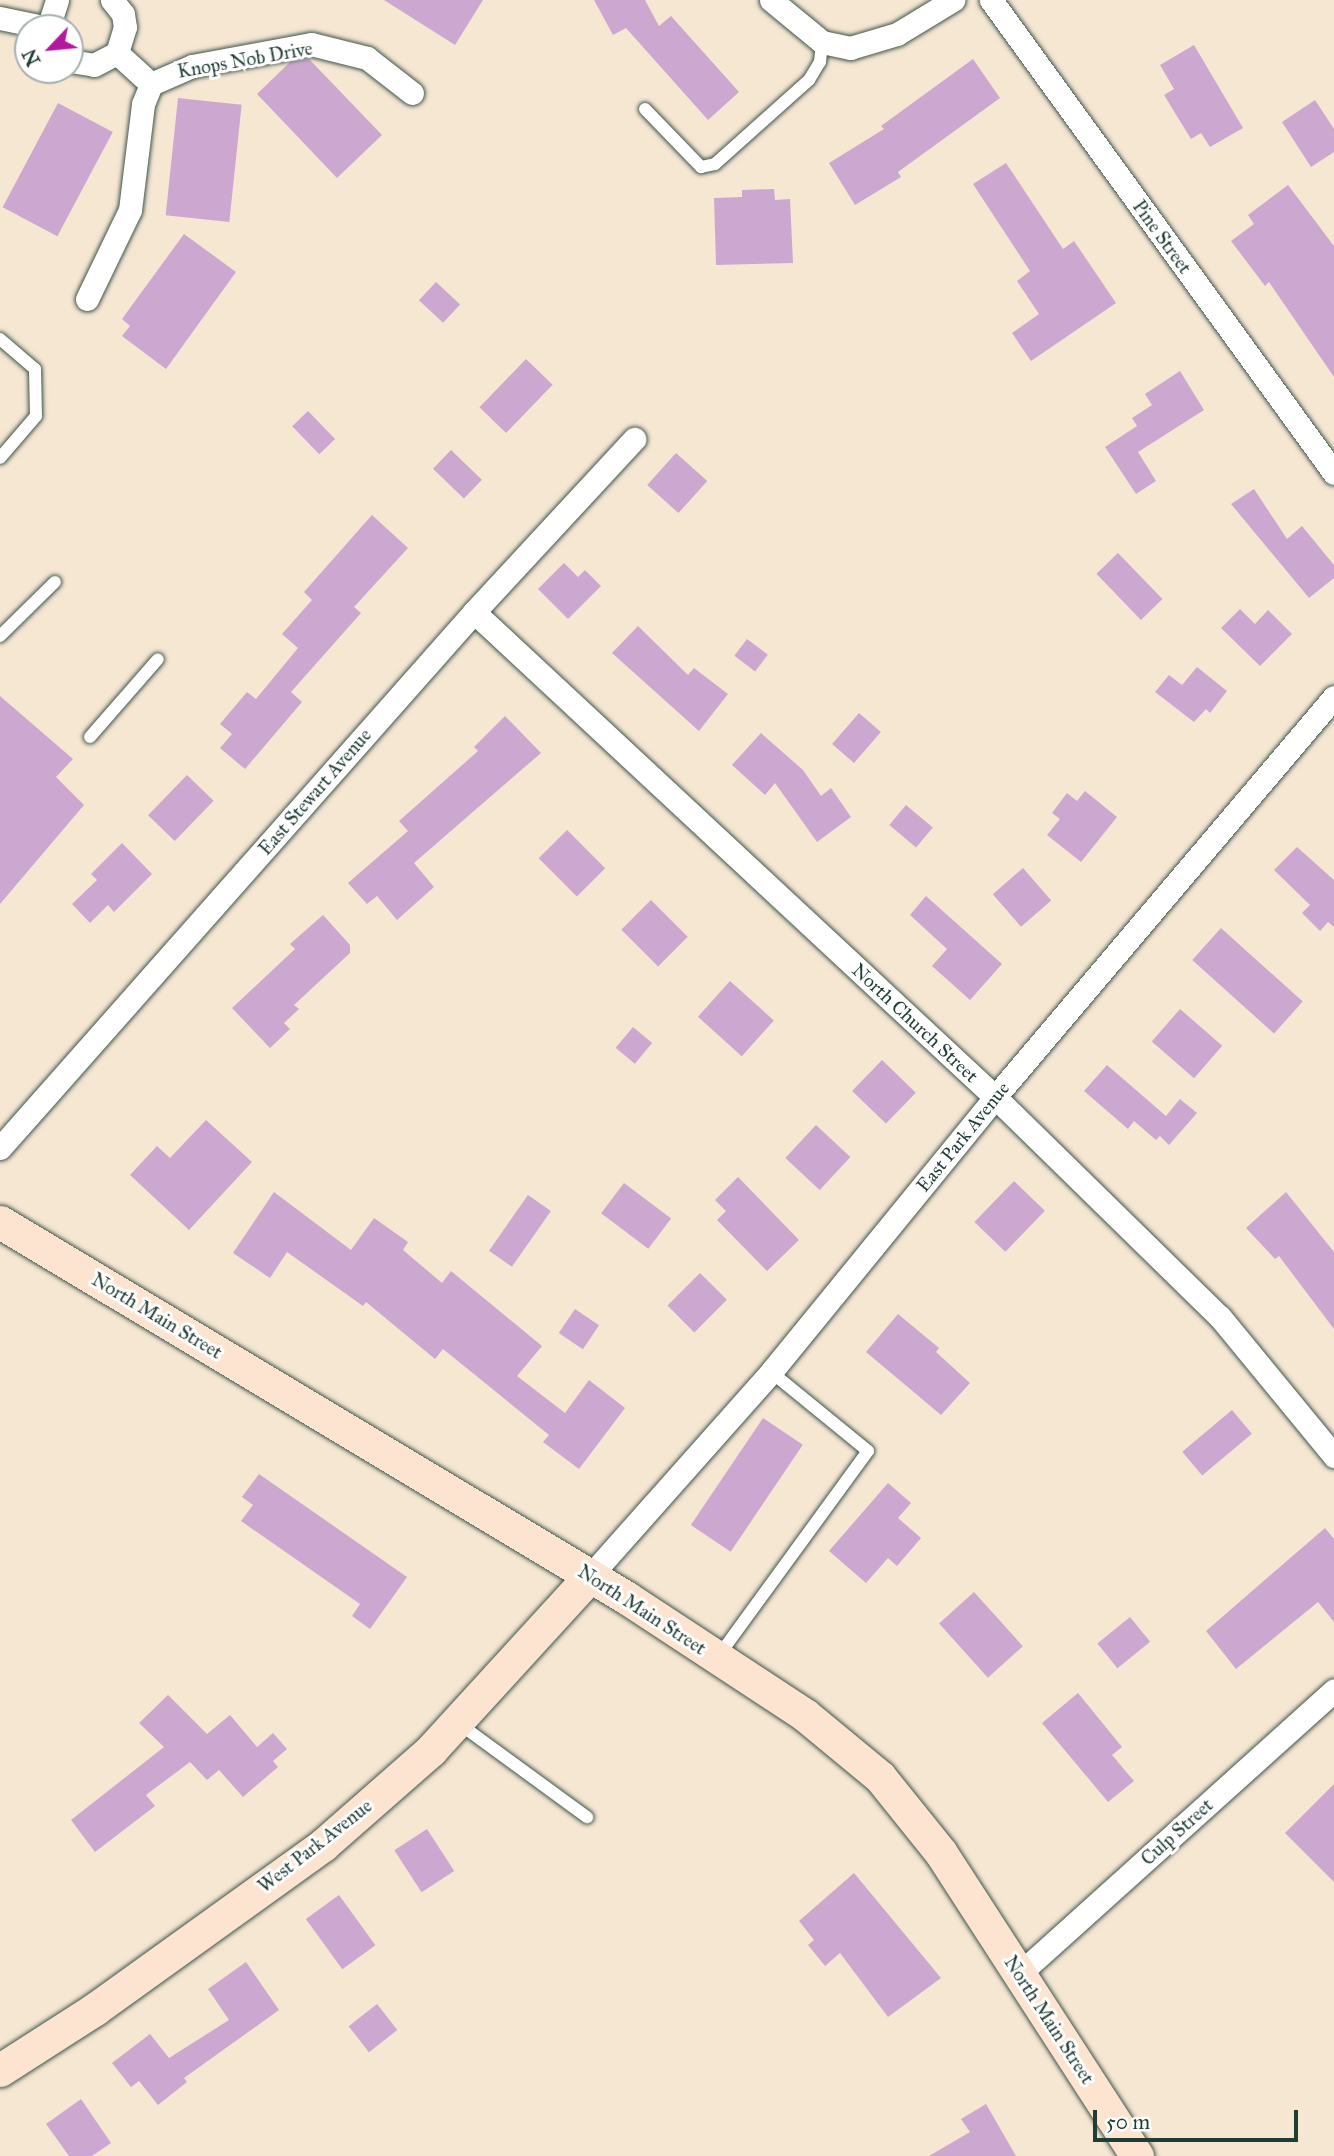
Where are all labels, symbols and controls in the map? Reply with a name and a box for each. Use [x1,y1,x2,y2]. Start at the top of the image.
north arrow [14,14,84,84]
street label: Knops Nob Drive [176,37,314,83]
text: N [18,45,45,70]
street label: Pine Street [1128,196,1196,278]
street label: East Stewart Avenue [254,724,376,860]
street label: North Church Street [847,959,983,1087]
street label: East Park Avenue [912,1077,1014,1197]
street label: North Main Street [88,1268,226,1364]
street label: North Main Street [574,1560,710,1660]
street label: West Park Avenue [253,1794,377,1898]
street label: Culp Street [1136,1794,1218,1870]
street label: North Main Street [999,1952,1099,2088]
scale bar [1096,2096,1301,2140]
text: 50 m [1106,2109,1150,2135]

